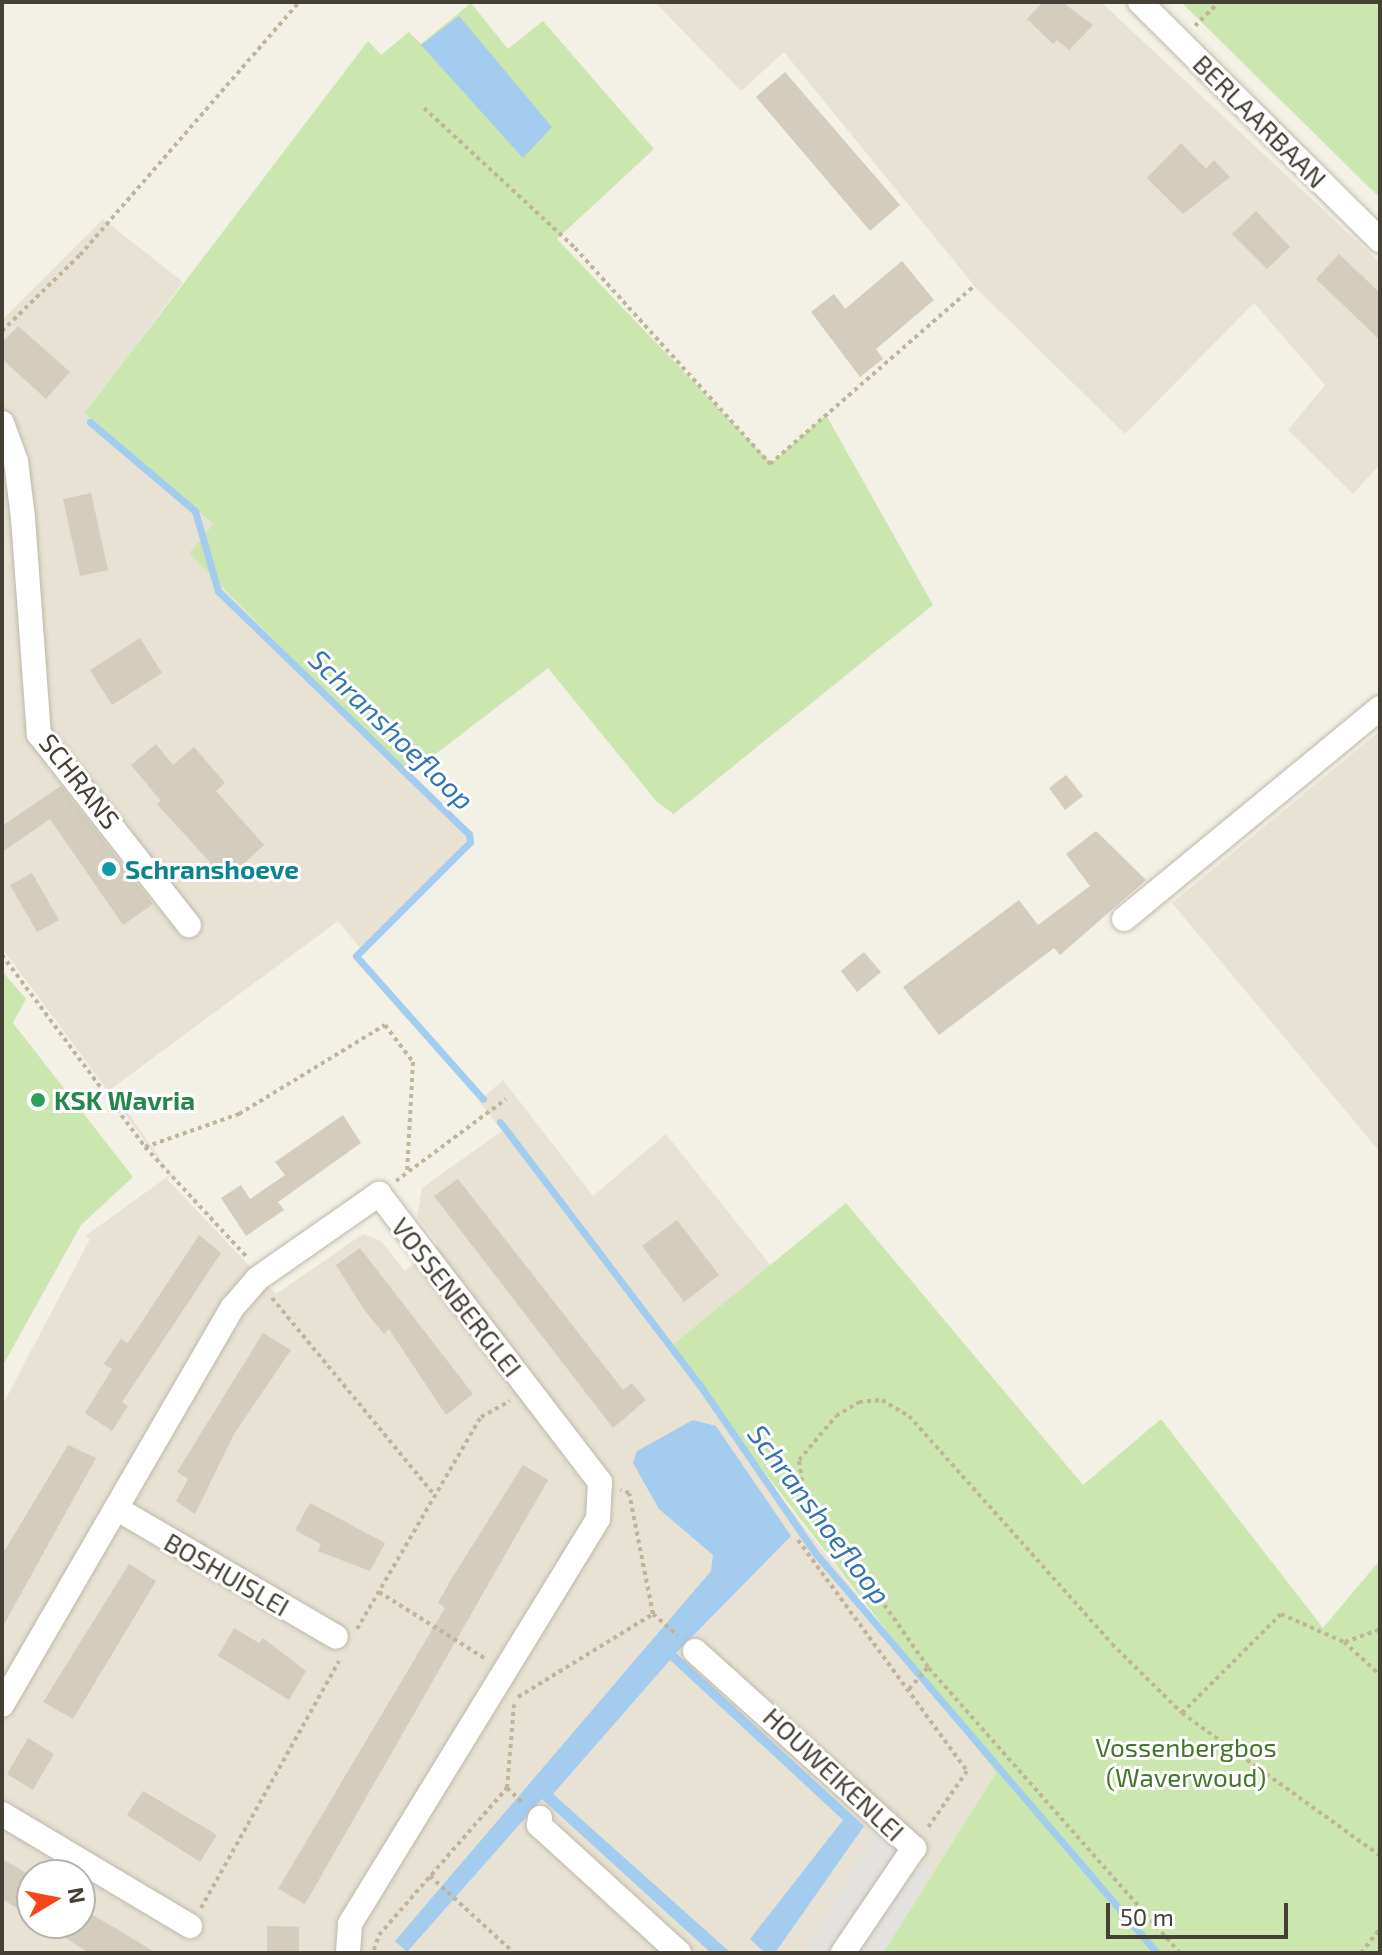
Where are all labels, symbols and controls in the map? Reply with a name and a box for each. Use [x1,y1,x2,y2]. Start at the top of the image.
street label: BERLAARBAAN [1187,48,1333,194]
water label: Schranshoefloop [303,642,481,816]
street label: SCHRANS [33,727,127,835]
place label: Schranshoeve [125,853,299,885]
marker: Schranshoeve [100,860,118,878]
place label: KSK Wavria [54,1084,195,1116]
marker: KSK Wavria [29,1091,47,1109]
street label: VOSSENBERGLEI [385,1211,529,1383]
water label: Schranshoefloop [742,1418,898,1610]
street label: BOSHUISLEI [159,1526,295,1622]
street label: HOUWEIKENLEI [757,1701,911,1847]
park label: Vossenbergbos (Waverwoud) [1095,1731,1277,1792]
north arrow [16,1859,96,1939]
text: N [63,1885,92,1905]
scale bar [1110,1887,1292,1937]
text: 50 m [1120,1902,1174,1931]

